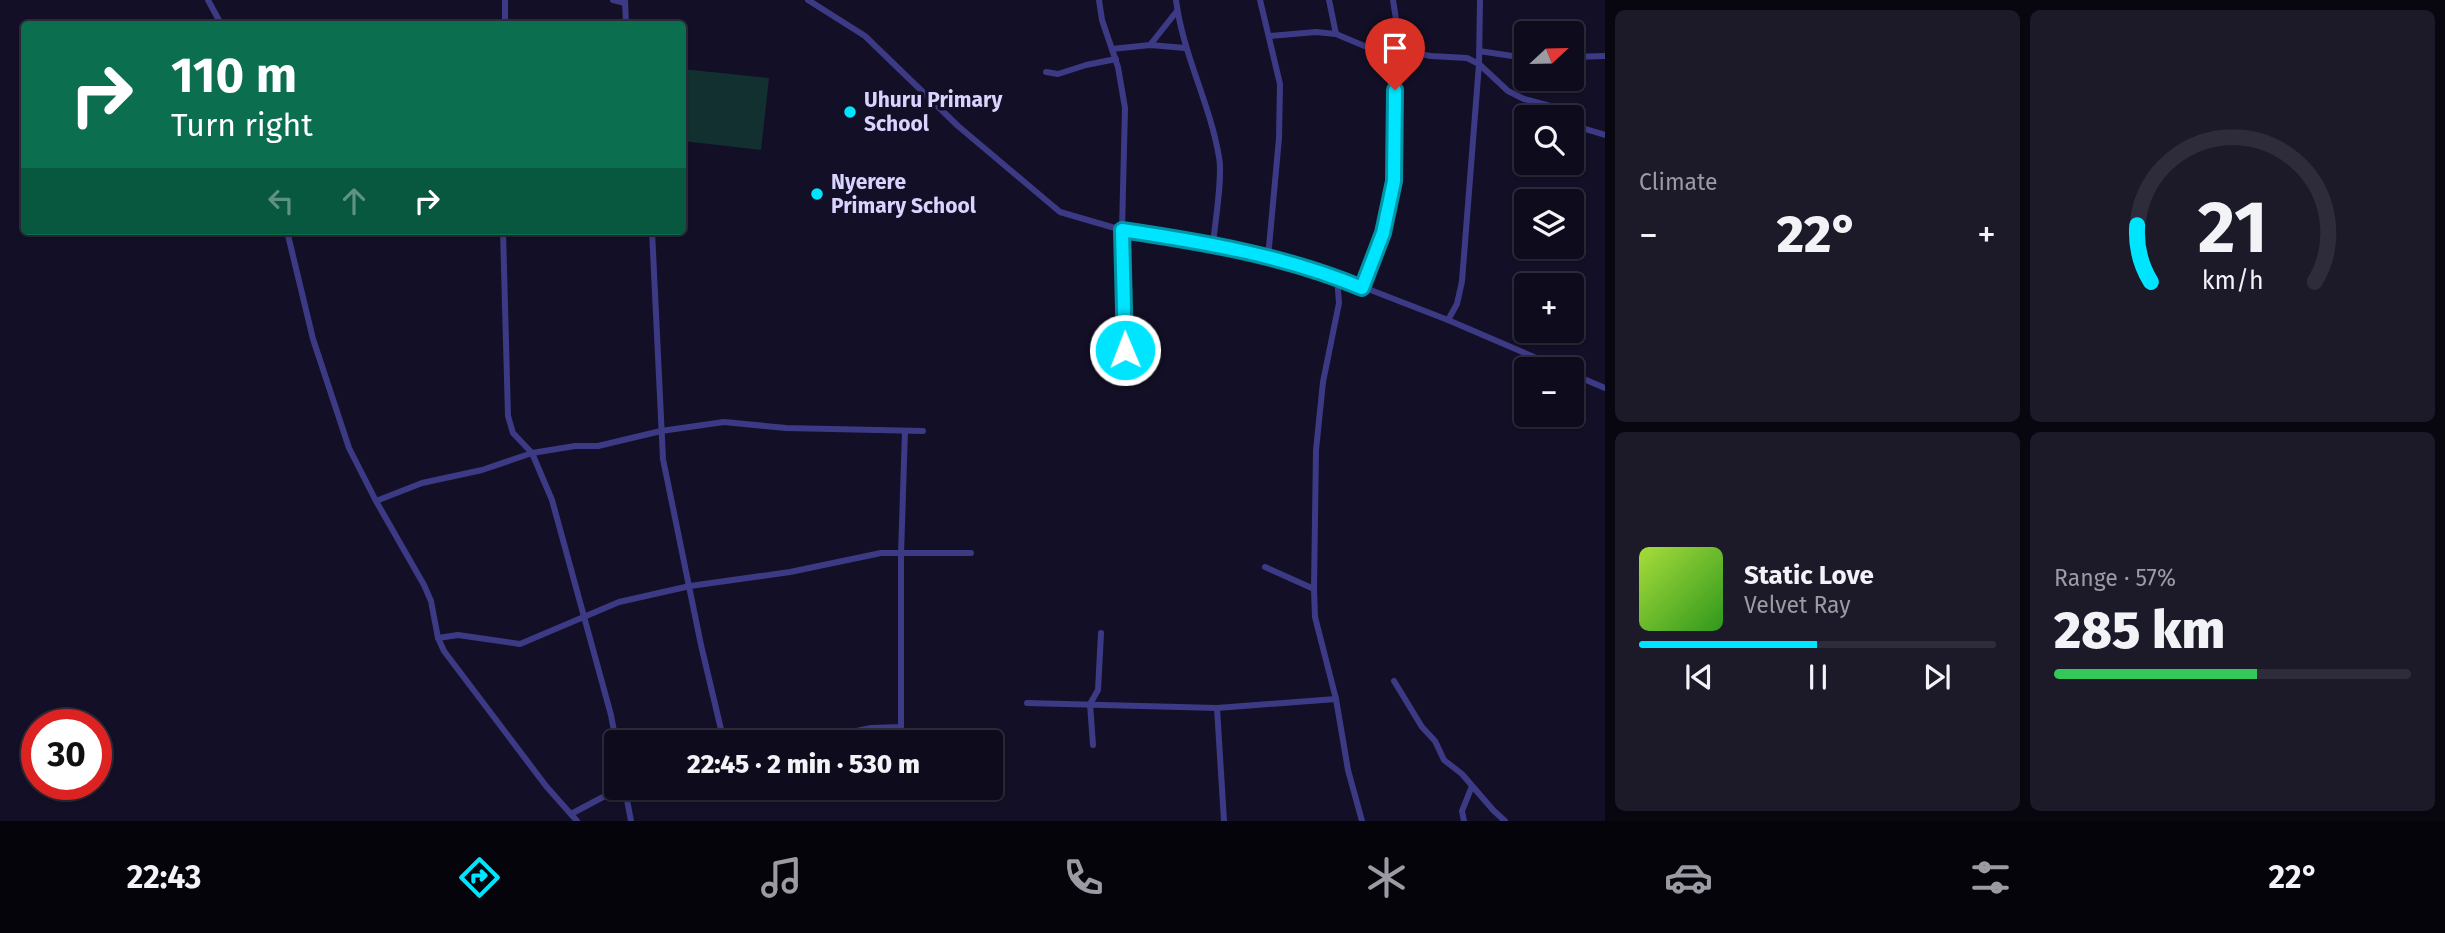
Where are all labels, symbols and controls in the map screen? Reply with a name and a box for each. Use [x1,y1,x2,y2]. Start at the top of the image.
pin [1365,18,1425,90]
north arrow [1514,21,1584,91]
map controls [1514,21,1584,427]
icon: arrive [1376,29,1414,67]
text: 110 m [171,46,297,105]
icon: right [56,49,147,140]
place label: Uhuru Primary School [864,87,1002,137]
marker: Uhuru Primary School [842,104,858,120]
button: search [1514,105,1584,175]
text: Turn right [171,106,313,144]
text: Climate [1639,168,1718,196]
place label: Nyerere Primary School [831,169,977,219]
icon: left [262,182,300,220]
icon: ahead [335,182,373,220]
icon: right [408,182,446,220]
text: 21 [2198,184,2267,271]
marker: Nyerere Primary School [809,186,825,202]
button: layers [1514,189,1584,259]
text: 22° [1777,203,1858,266]
text: − [1639,212,1658,258]
text: + [1977,212,1996,258]
text: km/h [2202,266,2263,296]
button: + [1514,273,1584,343]
position arrow [1088,313,1162,387]
button: − [1514,357,1584,427]
text: Static Love [1744,560,1874,591]
text: Range · 57% [2054,564,2176,592]
text: Velvet Ray [1744,591,1851,619]
text: 285 km [2054,599,2225,662]
icon: previous [1680,658,1718,696]
icon: pause [1799,658,1837,696]
icon: next [1918,658,1956,696]
speed limit sign: 30 [21,709,112,800]
text: 22:45 · 2 min · 530 m [687,749,920,780]
icon: directions [455,853,504,902]
icon: music [757,853,806,902]
icon: phone [1059,853,1108,902]
icon: climate [1362,853,1411,902]
icon: car [1664,853,1713,902]
icon: filters [1966,853,2015,902]
text: 22:43 [127,858,201,896]
text: 22° [2269,858,2318,896]

